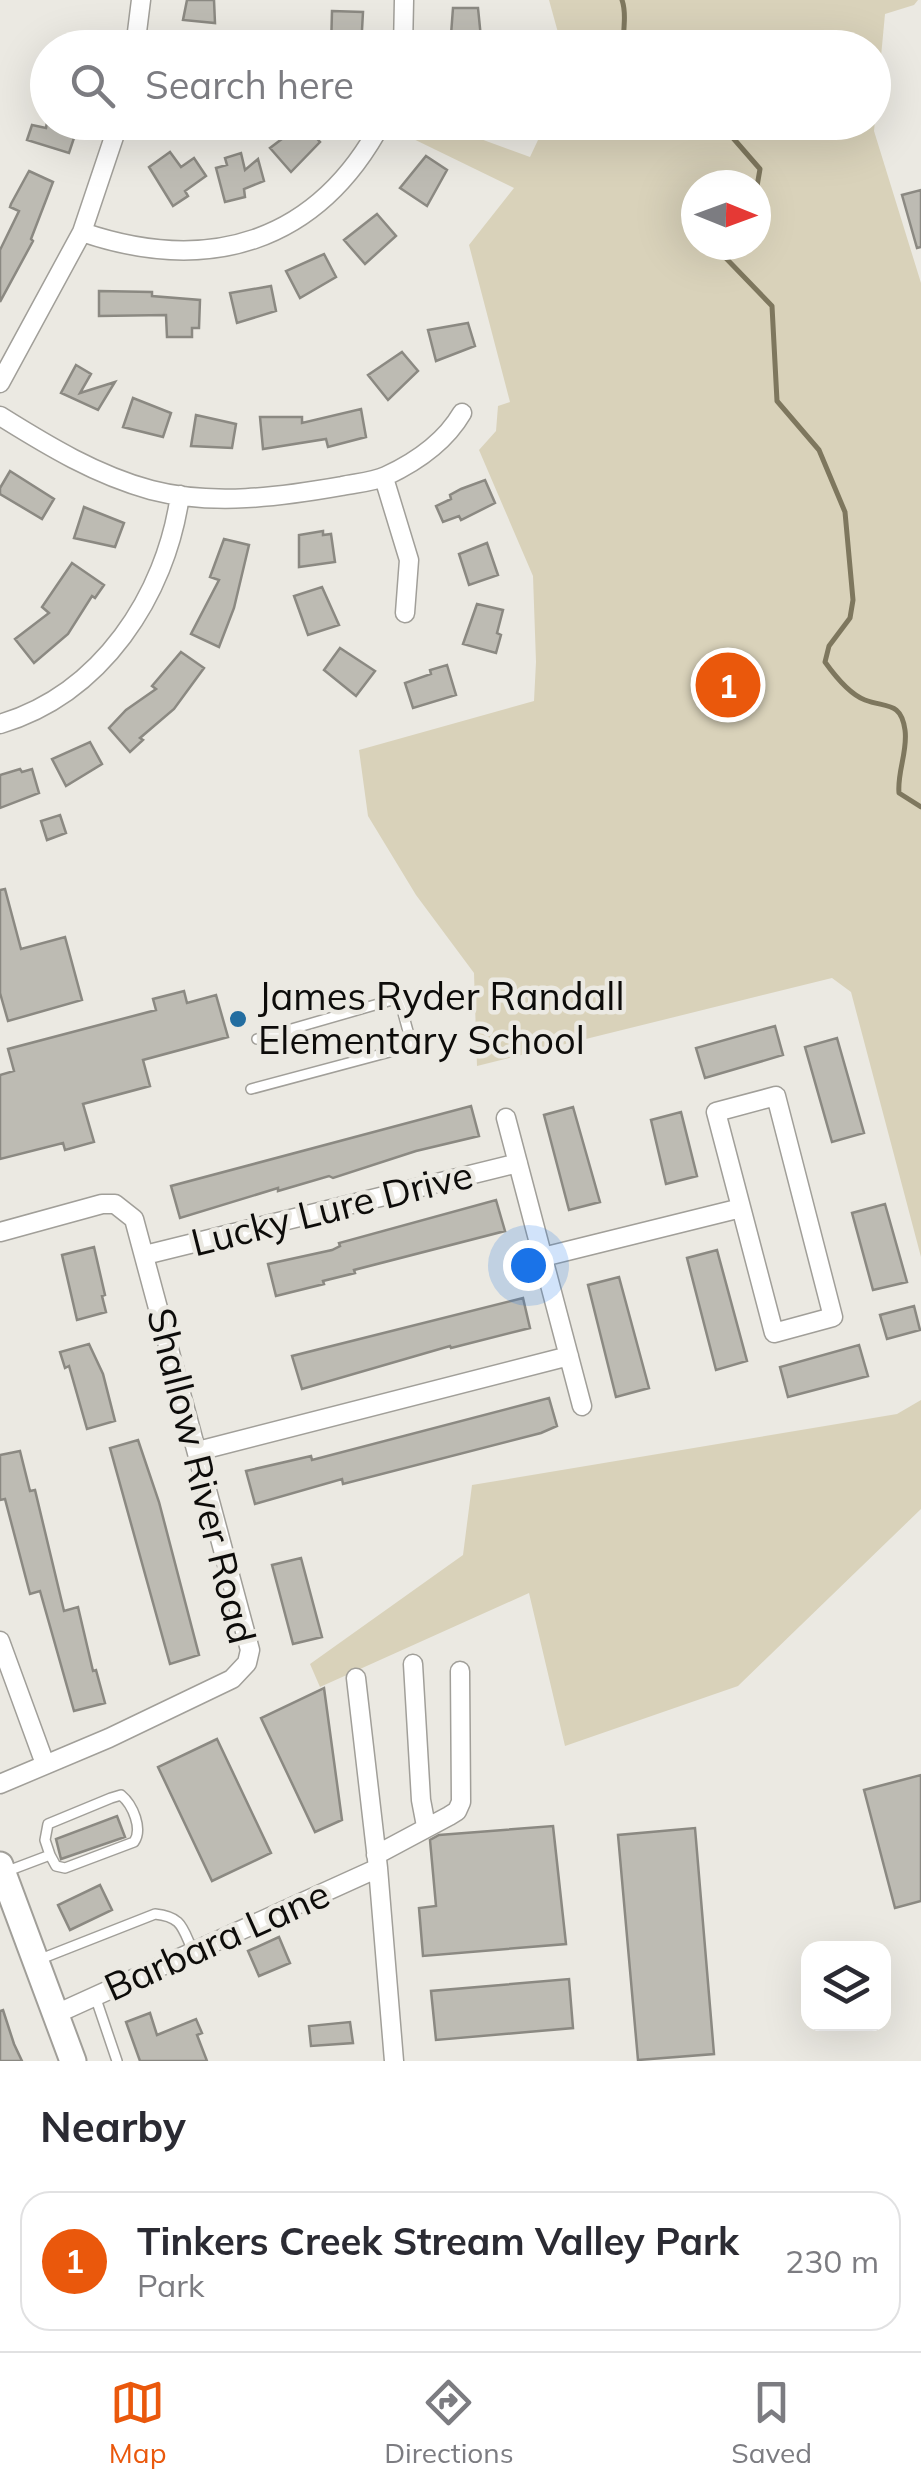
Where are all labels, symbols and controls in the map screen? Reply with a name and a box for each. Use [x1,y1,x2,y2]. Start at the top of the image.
search box [30,30,891,140]
icon: search [65,58,120,113]
text: Search here [145,61,354,109]
north arrow [681,170,771,260]
pin: 1 [696,648,760,722]
place label: James Ryder Randall Elementary School [258,972,624,1064]
marker: James Ryder Randall Elementary School [227,1008,249,1030]
street label: Lucky Lure Drive [186,1150,477,1266]
your location [503,1240,554,1291]
street label: Shallow River Road [137,1303,267,1648]
street label: Barbara Lane [97,1869,336,2011]
map controls [801,1941,891,2031]
button: layers [801,1941,891,2031]
text: Nearby [40,2100,186,2153]
text: Tinkers Creek Stream Valley Park [137,2217,739,2265]
text: 1 [65,2241,84,2281]
text: 230 m [785,2241,879,2281]
text: Park [137,2265,204,2305]
tab: Map [109,2375,166,2470]
tab: Directions [384,2375,514,2470]
tab: Saved [731,2375,812,2470]

